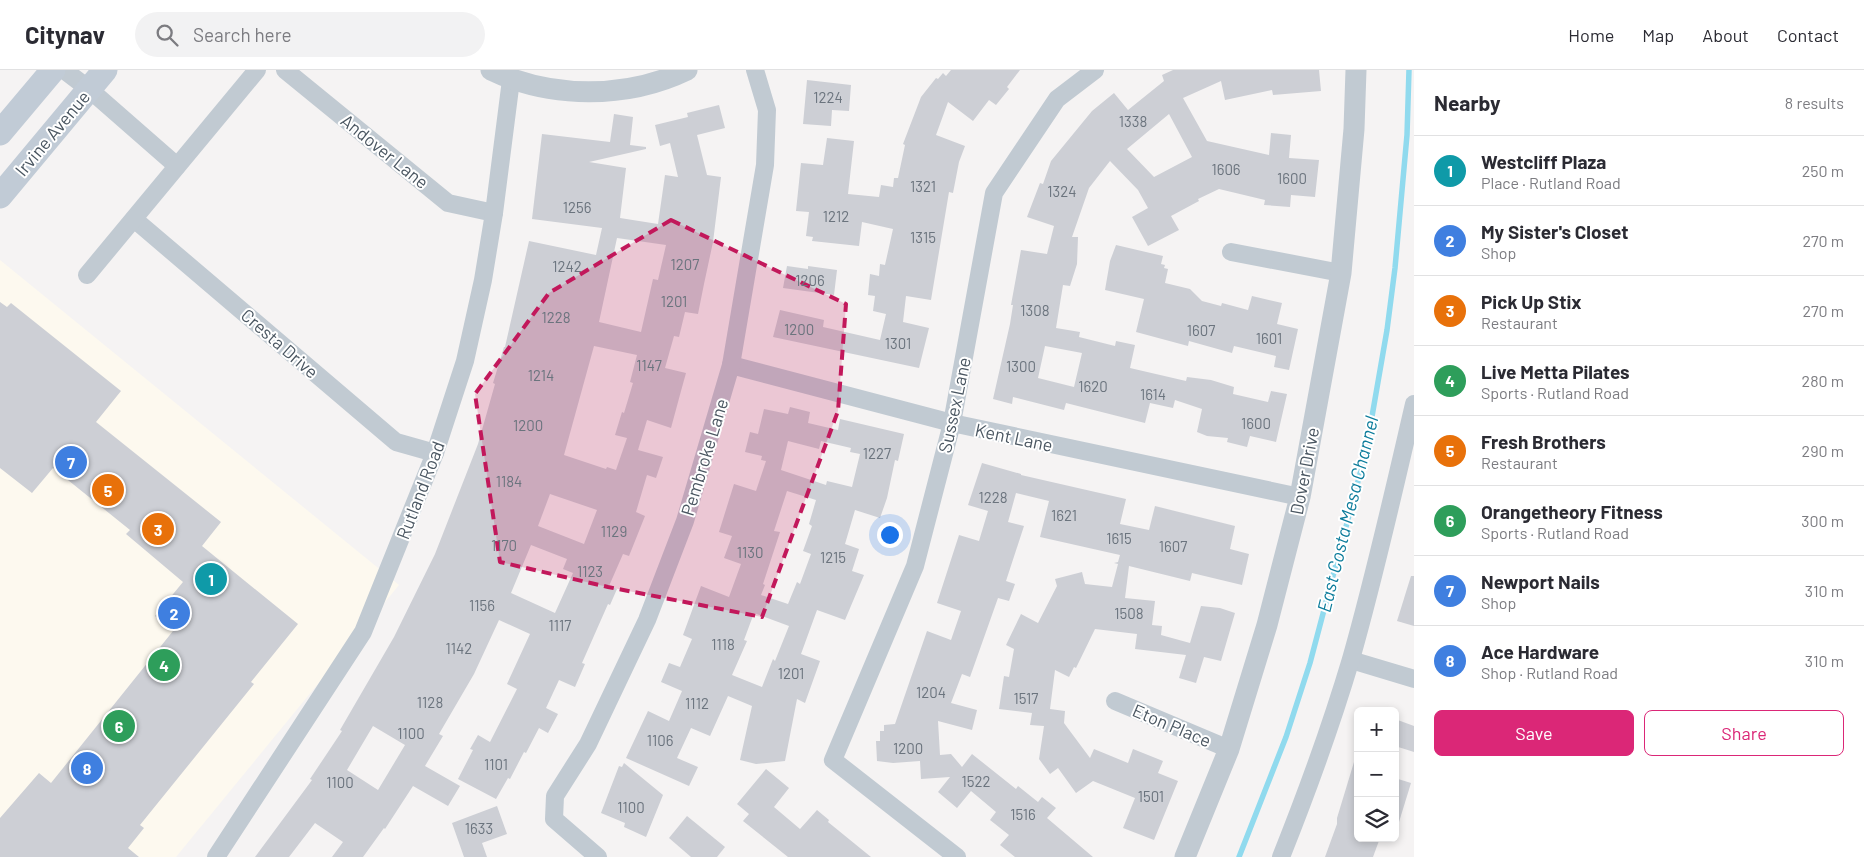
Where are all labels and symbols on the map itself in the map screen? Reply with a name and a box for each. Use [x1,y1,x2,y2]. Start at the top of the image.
street label: Irvine Avenue [10,86,94,180]
house number: 1224 [813,88,843,106]
street label: Andover Lane [337,109,433,193]
house number: 1338 [1119,112,1147,130]
house number: 1606 [1211,160,1241,178]
house number: 1600 [1277,169,1307,187]
house number: 1321 [910,177,936,195]
house number: 1324 [1047,182,1077,200]
house number: 1256 [563,198,591,216]
house number: 1212 [823,207,849,225]
house number: 1315 [910,228,936,246]
house number: 1207 [671,255,699,273]
house number: 1242 [552,257,582,275]
house number: 1206 [795,271,825,289]
house number: 1201 [661,292,687,310]
house number: 1308 [1020,301,1050,319]
street label: Cresta Drive [237,304,323,382]
house number: 1228 [541,308,571,326]
house number: 1200 [784,320,814,338]
house number: 1607 [1187,321,1215,339]
house number: 1601 [1256,329,1282,347]
house number: 1301 [885,334,911,352]
street label: Sussex Lane [933,355,975,455]
house number: 1147 [636,356,662,374]
house number: 1300 [1006,357,1036,375]
house number: 1214 [528,366,554,384]
house number: 1620 [1078,377,1108,395]
house number: 1614 [1140,385,1166,403]
street label: Pembroke Lane [676,396,732,518]
water label: East Costa Mesa Channel [1311,413,1383,614]
house number: 1600 [1241,414,1271,432]
house number: 1200 [513,416,543,434]
street label: Kent Lane [973,418,1055,456]
street label: Dover Drive [1285,425,1323,517]
street label: Rutland Road [391,438,449,542]
pin: 7 [55,443,87,481]
house number: 1227 [863,444,891,462]
pin: 5 [92,471,124,509]
house number: 1184 [496,472,522,490]
house number: 1228 [978,488,1008,506]
house number: 1621 [1051,506,1077,524]
pin: 3 [142,510,174,548]
house number: 1129 [601,522,627,540]
your location [877,522,903,548]
house number: 1615 [1106,529,1132,547]
house number: 1170 [491,536,517,554]
house number: 1607 [1159,537,1187,555]
house number: 1130 [737,543,763,561]
house number: 1215 [820,548,846,566]
pin: 1 [195,560,227,598]
house number: 1123 [577,562,603,580]
pin: 2 [158,594,190,632]
house number: 1156 [469,596,495,614]
house number: 1508 [1114,604,1144,622]
house number: 1117 [549,616,571,634]
house number: 1118 [711,635,735,653]
house number: 1142 [446,639,472,657]
pin: 4 [148,646,180,684]
house number: 1201 [778,664,804,682]
house number: 1204 [916,683,946,701]
house number: 1517 [1014,689,1038,707]
house number: 1128 [417,693,443,711]
house number: 1112 [685,694,709,712]
street label: Eton Place [1129,699,1215,751]
pin: 6 [103,707,135,745]
house number: 1100 [397,724,425,742]
house number: 1106 [647,731,673,749]
house number: 1200 [893,739,923,757]
pin: 8 [71,749,103,787]
house number: 1101 [484,755,508,773]
house number: 1522 [961,772,991,790]
house number: 1100 [326,773,354,791]
house number: 1501 [1138,787,1164,805]
house number: 1100 [617,798,645,816]
house number: 1516 [1010,805,1036,823]
house number: 1633 [465,819,493,837]

